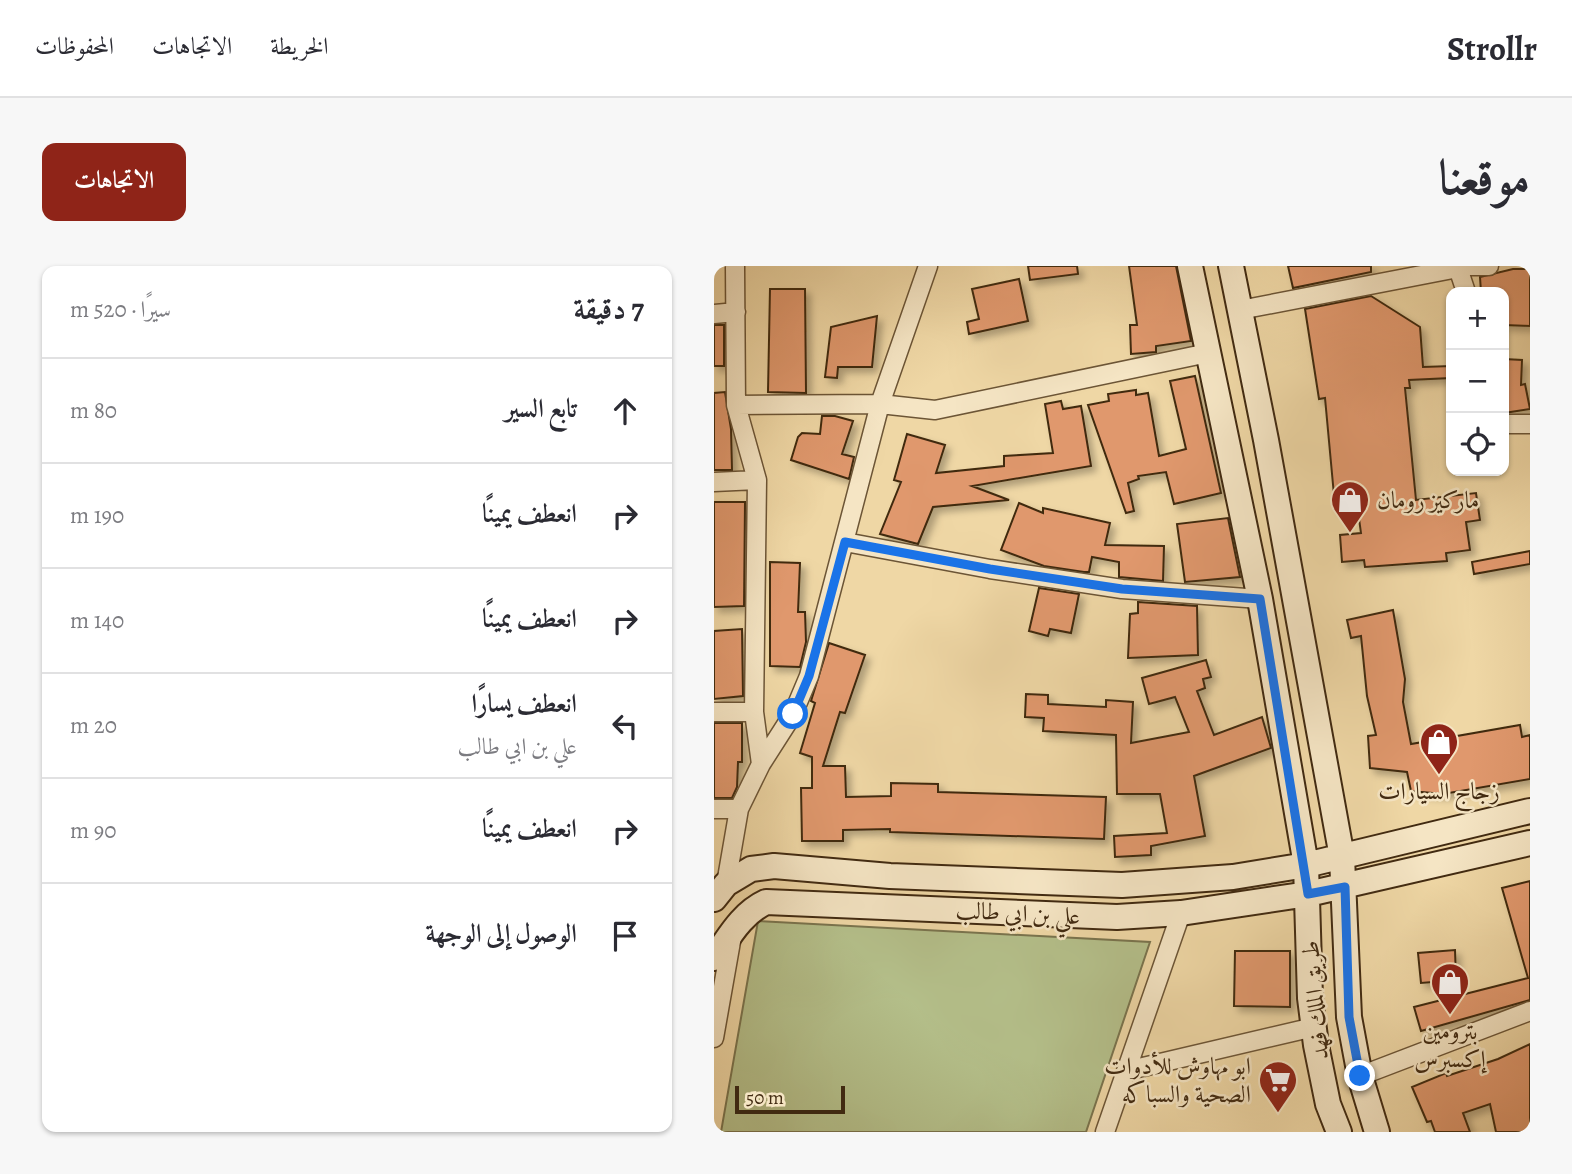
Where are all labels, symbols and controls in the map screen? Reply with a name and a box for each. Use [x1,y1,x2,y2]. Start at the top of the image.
text: Strollr [1447,26,1537,71]
text: المحفوظات [35,30,114,62]
text: الاتجاهات [152,30,232,62]
text: الخريطة [270,30,329,62]
button: الاتجاهات [42,143,186,221]
text: موقعنا [1438,144,1530,211]
map controls [1446,287,1509,476]
button: + [1446,287,1509,350]
text: 7 دقيقة [574,289,644,329]
text: سيرًا · 520 m [70,294,171,325]
button: − [1446,350,1509,413]
text: تابع السير [505,391,577,426]
icon: ahead [606,392,644,430]
text: 80 m [70,395,117,426]
button: locate [1446,413,1509,476]
shop icon: ماركيز رومان [1329,479,1371,534]
place label: ماركيز رومان [1377,484,1479,516]
text: انعطف يمينًا [482,496,577,531]
icon: right [606,497,644,535]
text: 190 m [70,500,124,531]
text: انعطف يمينًا [482,601,577,636]
icon: right [606,602,644,640]
text: 140 m [70,605,124,636]
text: انعطف يسارًا [471,686,577,721]
route start [777,698,808,729]
icon: left [606,707,644,745]
text: 20 m [70,710,117,741]
shop icon: زجاج السيارات [1418,721,1460,776]
text: علي بن ابي طالب [457,731,577,762]
place label: زجاج السيارات [1378,775,1500,812]
text: انعطف يمينًا [482,811,577,846]
icon: right [606,812,644,850]
text: 90 m [70,815,116,846]
street label: علي بن ابي طالب [954,894,1081,939]
text: الوصول إلى الوجهة [425,916,577,951]
icon: arrive [606,917,644,955]
street label: طريق الملك فهد [1294,939,1336,1061]
shop icon: بترومين إكسبرس [1429,961,1471,1016]
place label: بترومين إكسبرس [1414,1015,1488,1075]
place label: ابو مهاوش للأدوات الصحية والسباكه [1104,1050,1251,1110]
supermarket icon: ابو مهاوش للأدوات الصحية والسباكه [1257,1059,1299,1114]
route end [1344,1060,1375,1091]
scale bar [735,1083,845,1115]
text: 50 m [746,1085,784,1111]

